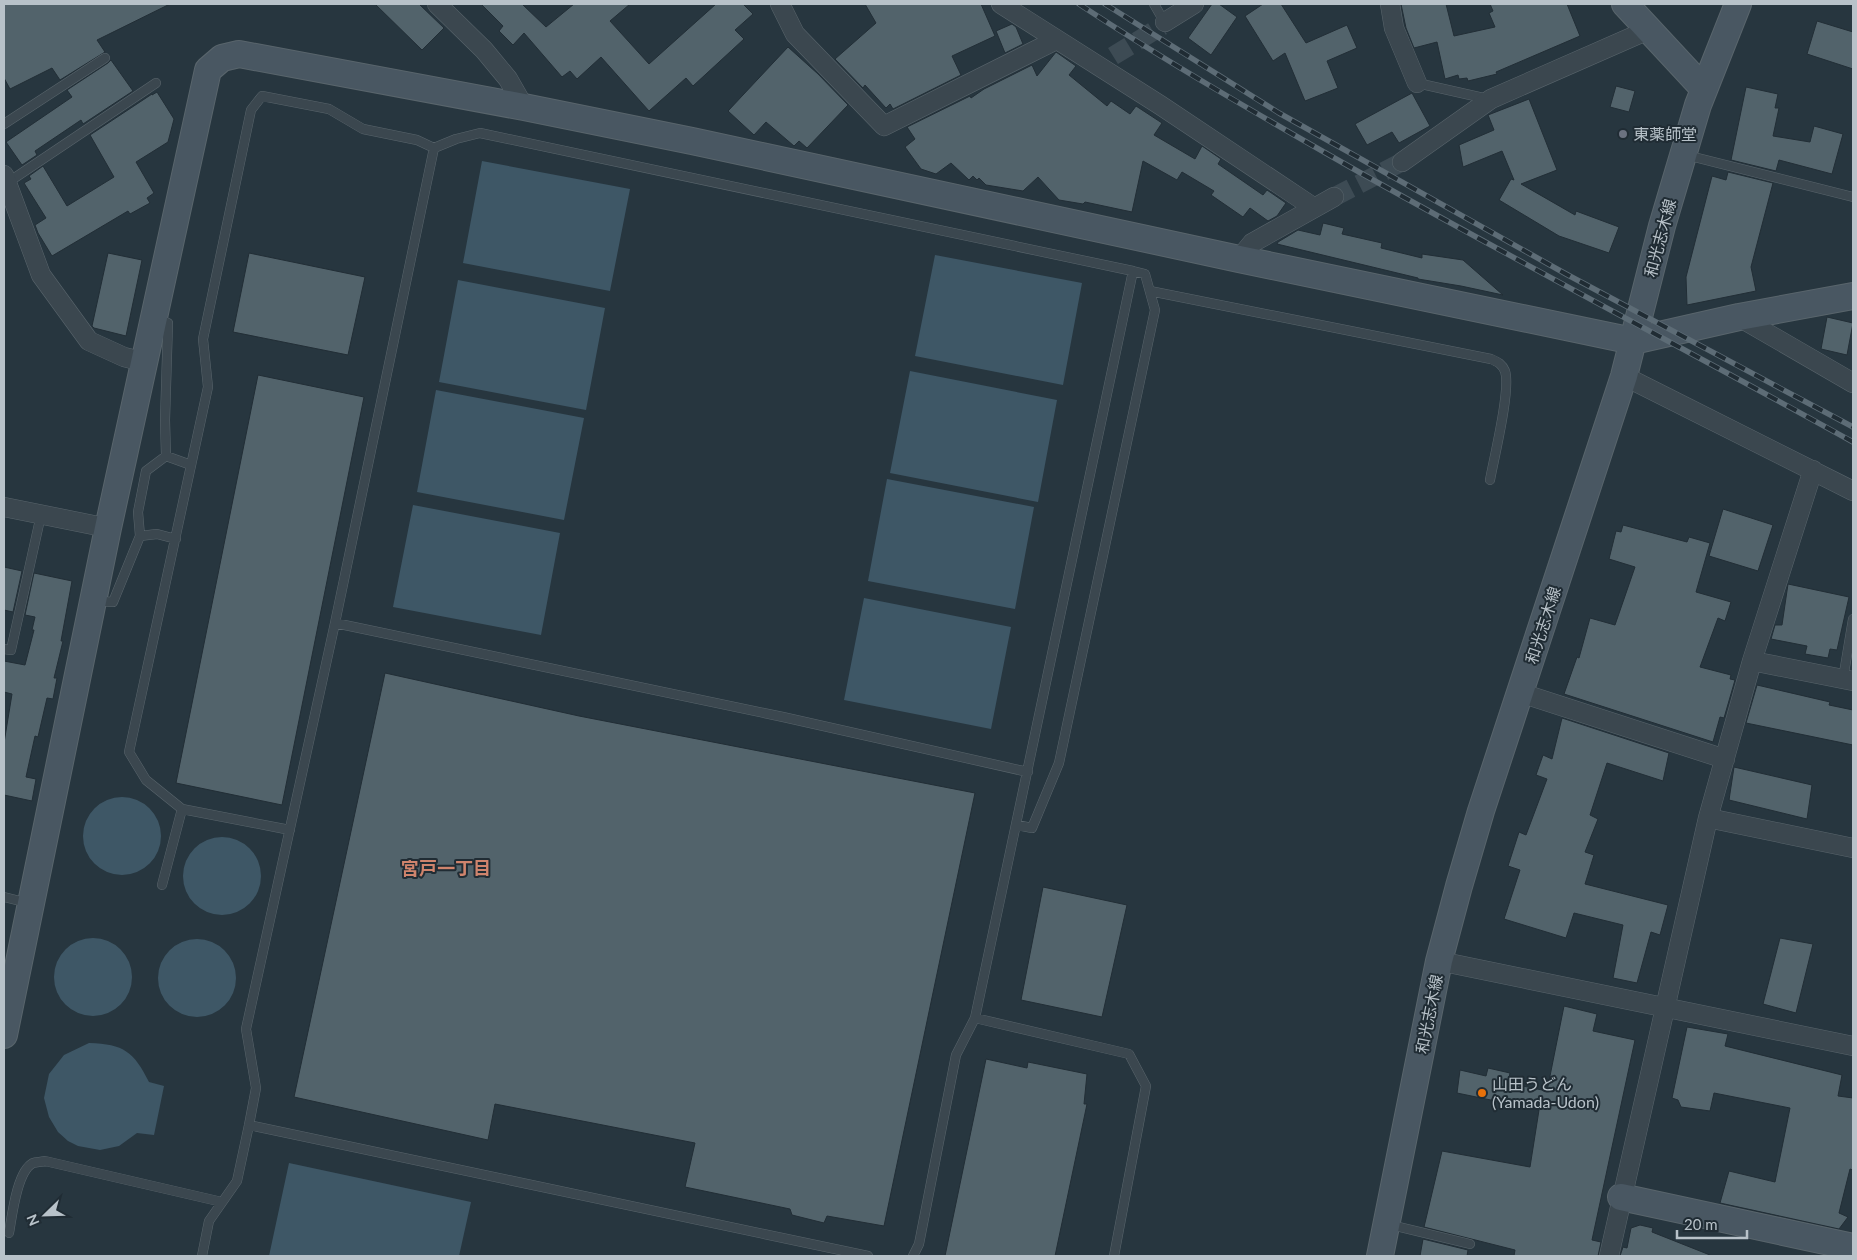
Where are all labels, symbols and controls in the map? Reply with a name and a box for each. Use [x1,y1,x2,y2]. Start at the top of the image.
place label: 東薬師堂 [1633,124,1697,143]
marker: 東薬師堂 [1617,128,1629,140]
street label: 和光志木線 [1640,197,1679,279]
street label: 和光志木線 [1521,584,1564,666]
district label: 宮戸一丁目 [401,857,491,879]
street label: 和光志木線 [1412,973,1445,1055]
place label: 山田うどん (Yamada-Udon) [1492,1074,1599,1111]
marker: 山田うどん (Yamada-Udon) [1476,1087,1488,1099]
north arrow [20,1190,70,1240]
scale bar [1677,1208,1747,1240]
text: N [23,1212,43,1229]
text: 20 m [1684,1215,1718,1233]

